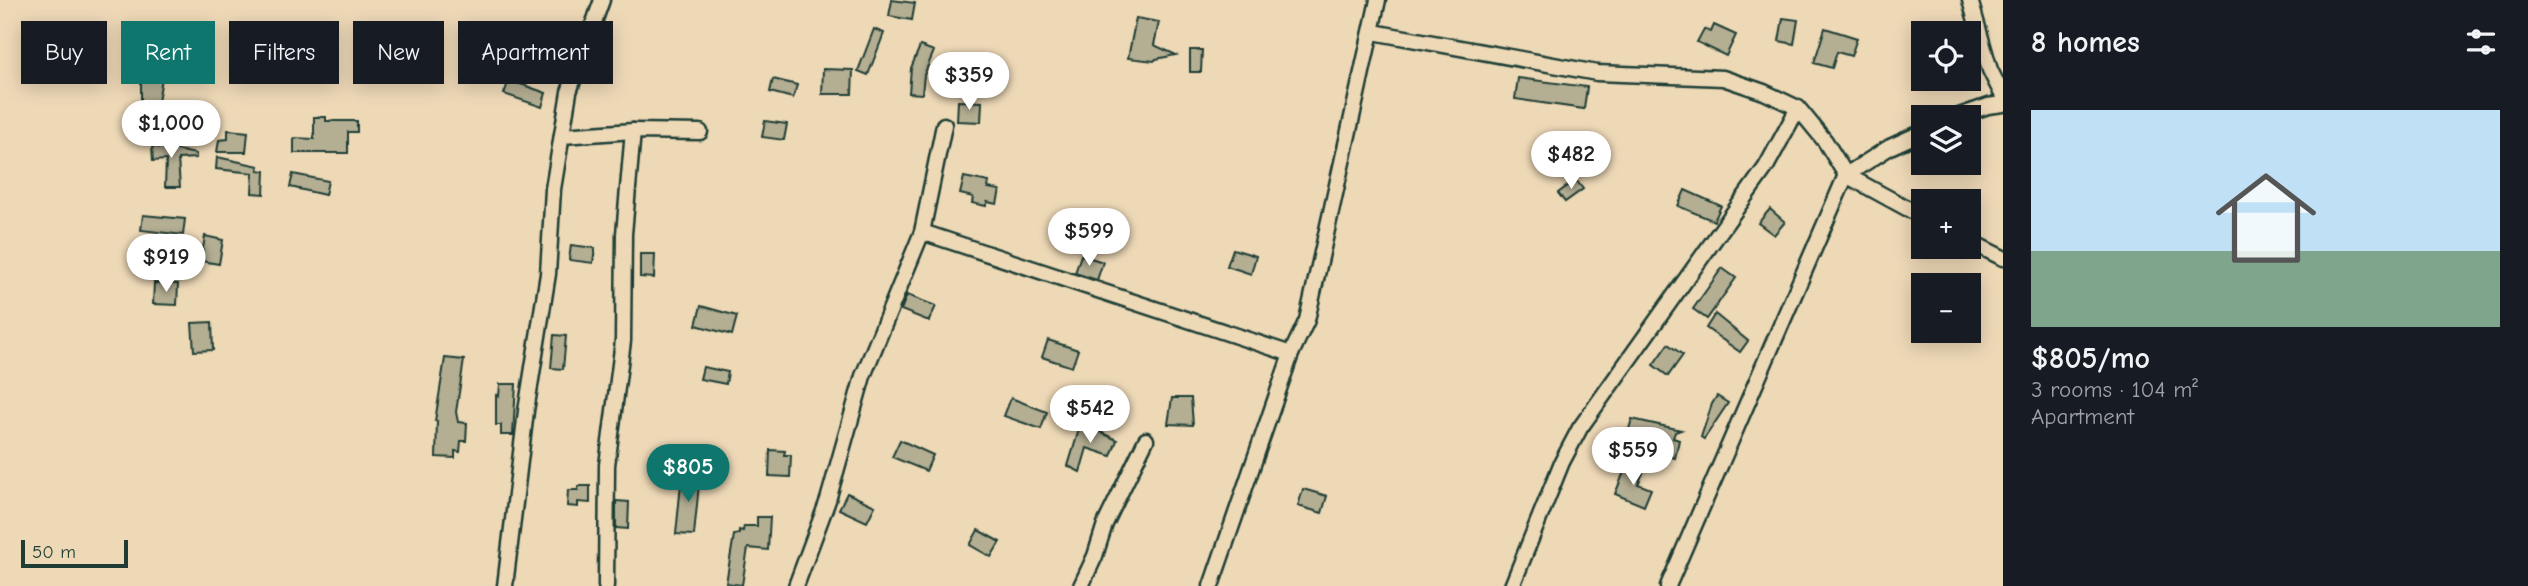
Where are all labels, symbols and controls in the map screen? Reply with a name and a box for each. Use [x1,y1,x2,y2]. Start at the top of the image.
chip: Buy [21,21,107,84]
chip: Rent [121,21,215,84]
chip: Filters [229,21,339,84]
chip: New [353,21,444,84]
chip: Apartment [458,21,613,84]
map controls [1911,21,1981,343]
button: locate [1911,21,1981,91]
icon: filters [2462,23,2500,61]
text: 8 homes [2031,25,2140,60]
pin: $359 [928,52,1010,112]
text: $359 [944,61,994,88]
pin: $1,000 [114,100,228,160]
button: layers [1911,105,1981,175]
text: $1,000 [138,109,204,136]
pin: $482 [1530,132,1612,191]
text: $482 [1547,140,1595,167]
icon: home [2203,155,2329,281]
button: + [1911,189,1981,259]
pin: $599 [1048,208,1130,268]
text: $599 [1064,217,1114,244]
pin: $919 [125,234,207,294]
text: $919 [143,243,189,270]
button: − [1911,273,1981,343]
text: $805/mo [2031,341,2150,376]
text: 3 rooms · 104 m² [2031,376,2198,403]
pin: $542 [1049,386,1131,445]
text: $542 [1066,394,1114,421]
text: Apartment [2031,403,2134,430]
pin: $559 [1592,428,1674,487]
text: $559 [1608,436,1658,463]
pin: $805 [647,444,729,504]
text: $805 [663,453,714,480]
scale bar [21,537,128,569]
text: 50 m [32,541,76,563]

